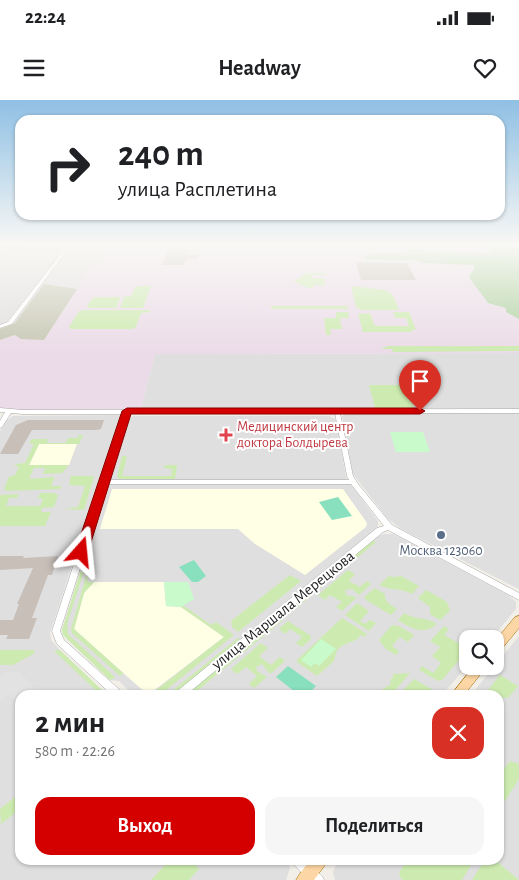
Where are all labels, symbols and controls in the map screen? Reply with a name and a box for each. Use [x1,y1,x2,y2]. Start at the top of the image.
text: 22:24 [25,8,66,27]
icon: menu [20,54,48,82]
icon: heart [471,54,499,82]
text: Headway [218,57,301,79]
icon: right [35,135,100,200]
text: 240 m [118,137,204,172]
text: улица Расплетина [118,178,277,200]
pin [399,360,441,411]
icon: arrive [406,367,434,395]
place label: Медицинский центр доктора Болдырева [237,420,353,450]
marker: Медицинский центр доктора Болдырева [219,428,233,442]
position arrow [54,525,106,577]
marker: Москва 123060 [435,529,447,541]
place label: Москва 123060 [399,544,483,558]
street label: улица Маршала Мерецкова [208,548,358,674]
map controls [459,630,504,675]
button: search [459,630,504,675]
button: close [432,707,484,759]
text: 2 мин [35,708,105,738]
text: 580 m · 22:26 [35,743,115,759]
button: Выход [35,797,255,855]
button: Поделиться [265,797,484,855]

